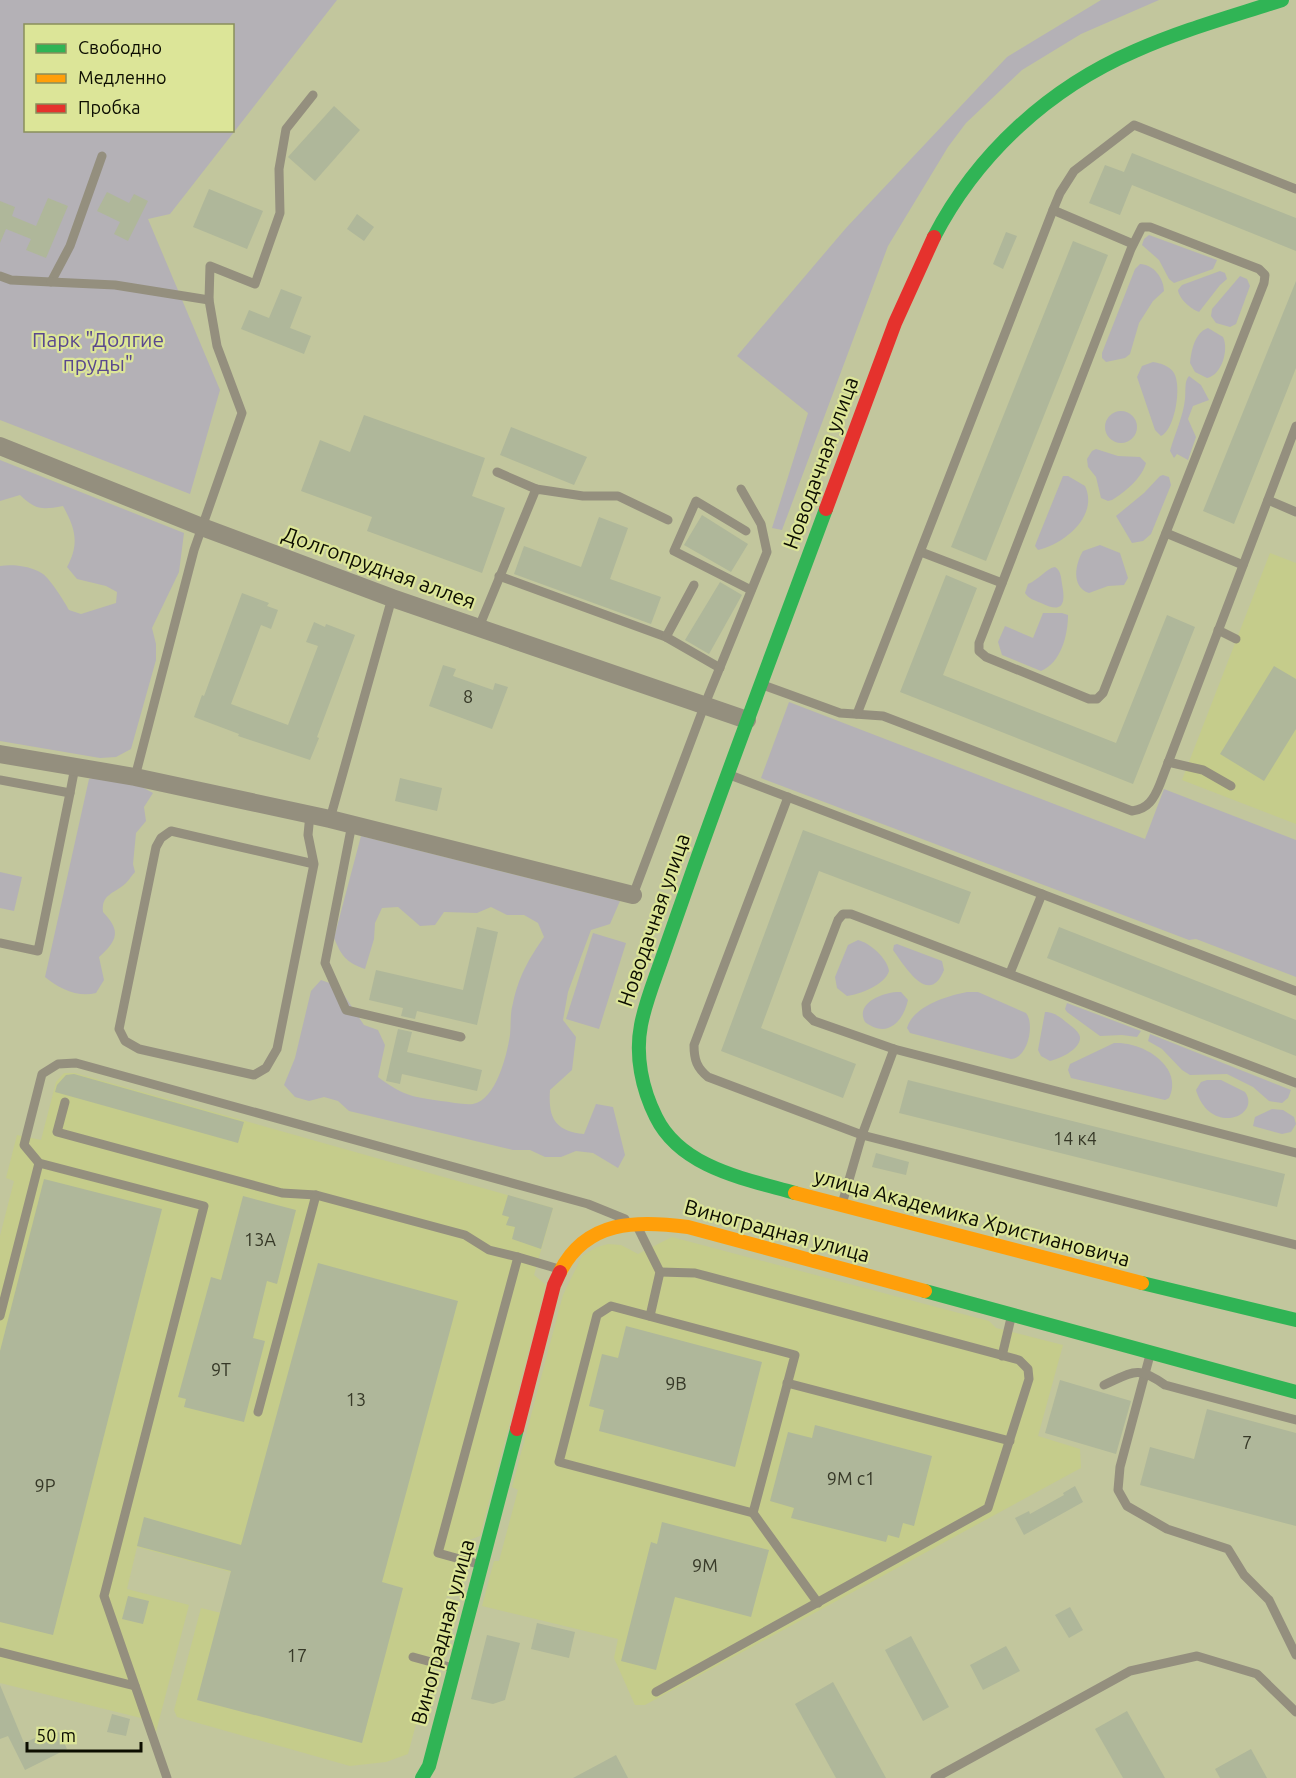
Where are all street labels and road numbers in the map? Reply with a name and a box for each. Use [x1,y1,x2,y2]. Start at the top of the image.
street label: Новодачная улица [778,373,862,552]
street label: Долгопрудная аллея [279,521,479,613]
street label: Новодачная улица [612,830,694,1009]
street label: улица Академика Христиановича [812,1163,1133,1271]
street label: Виноградная улица [682,1194,873,1266]
street label: Виноградная улица [406,1536,478,1727]

